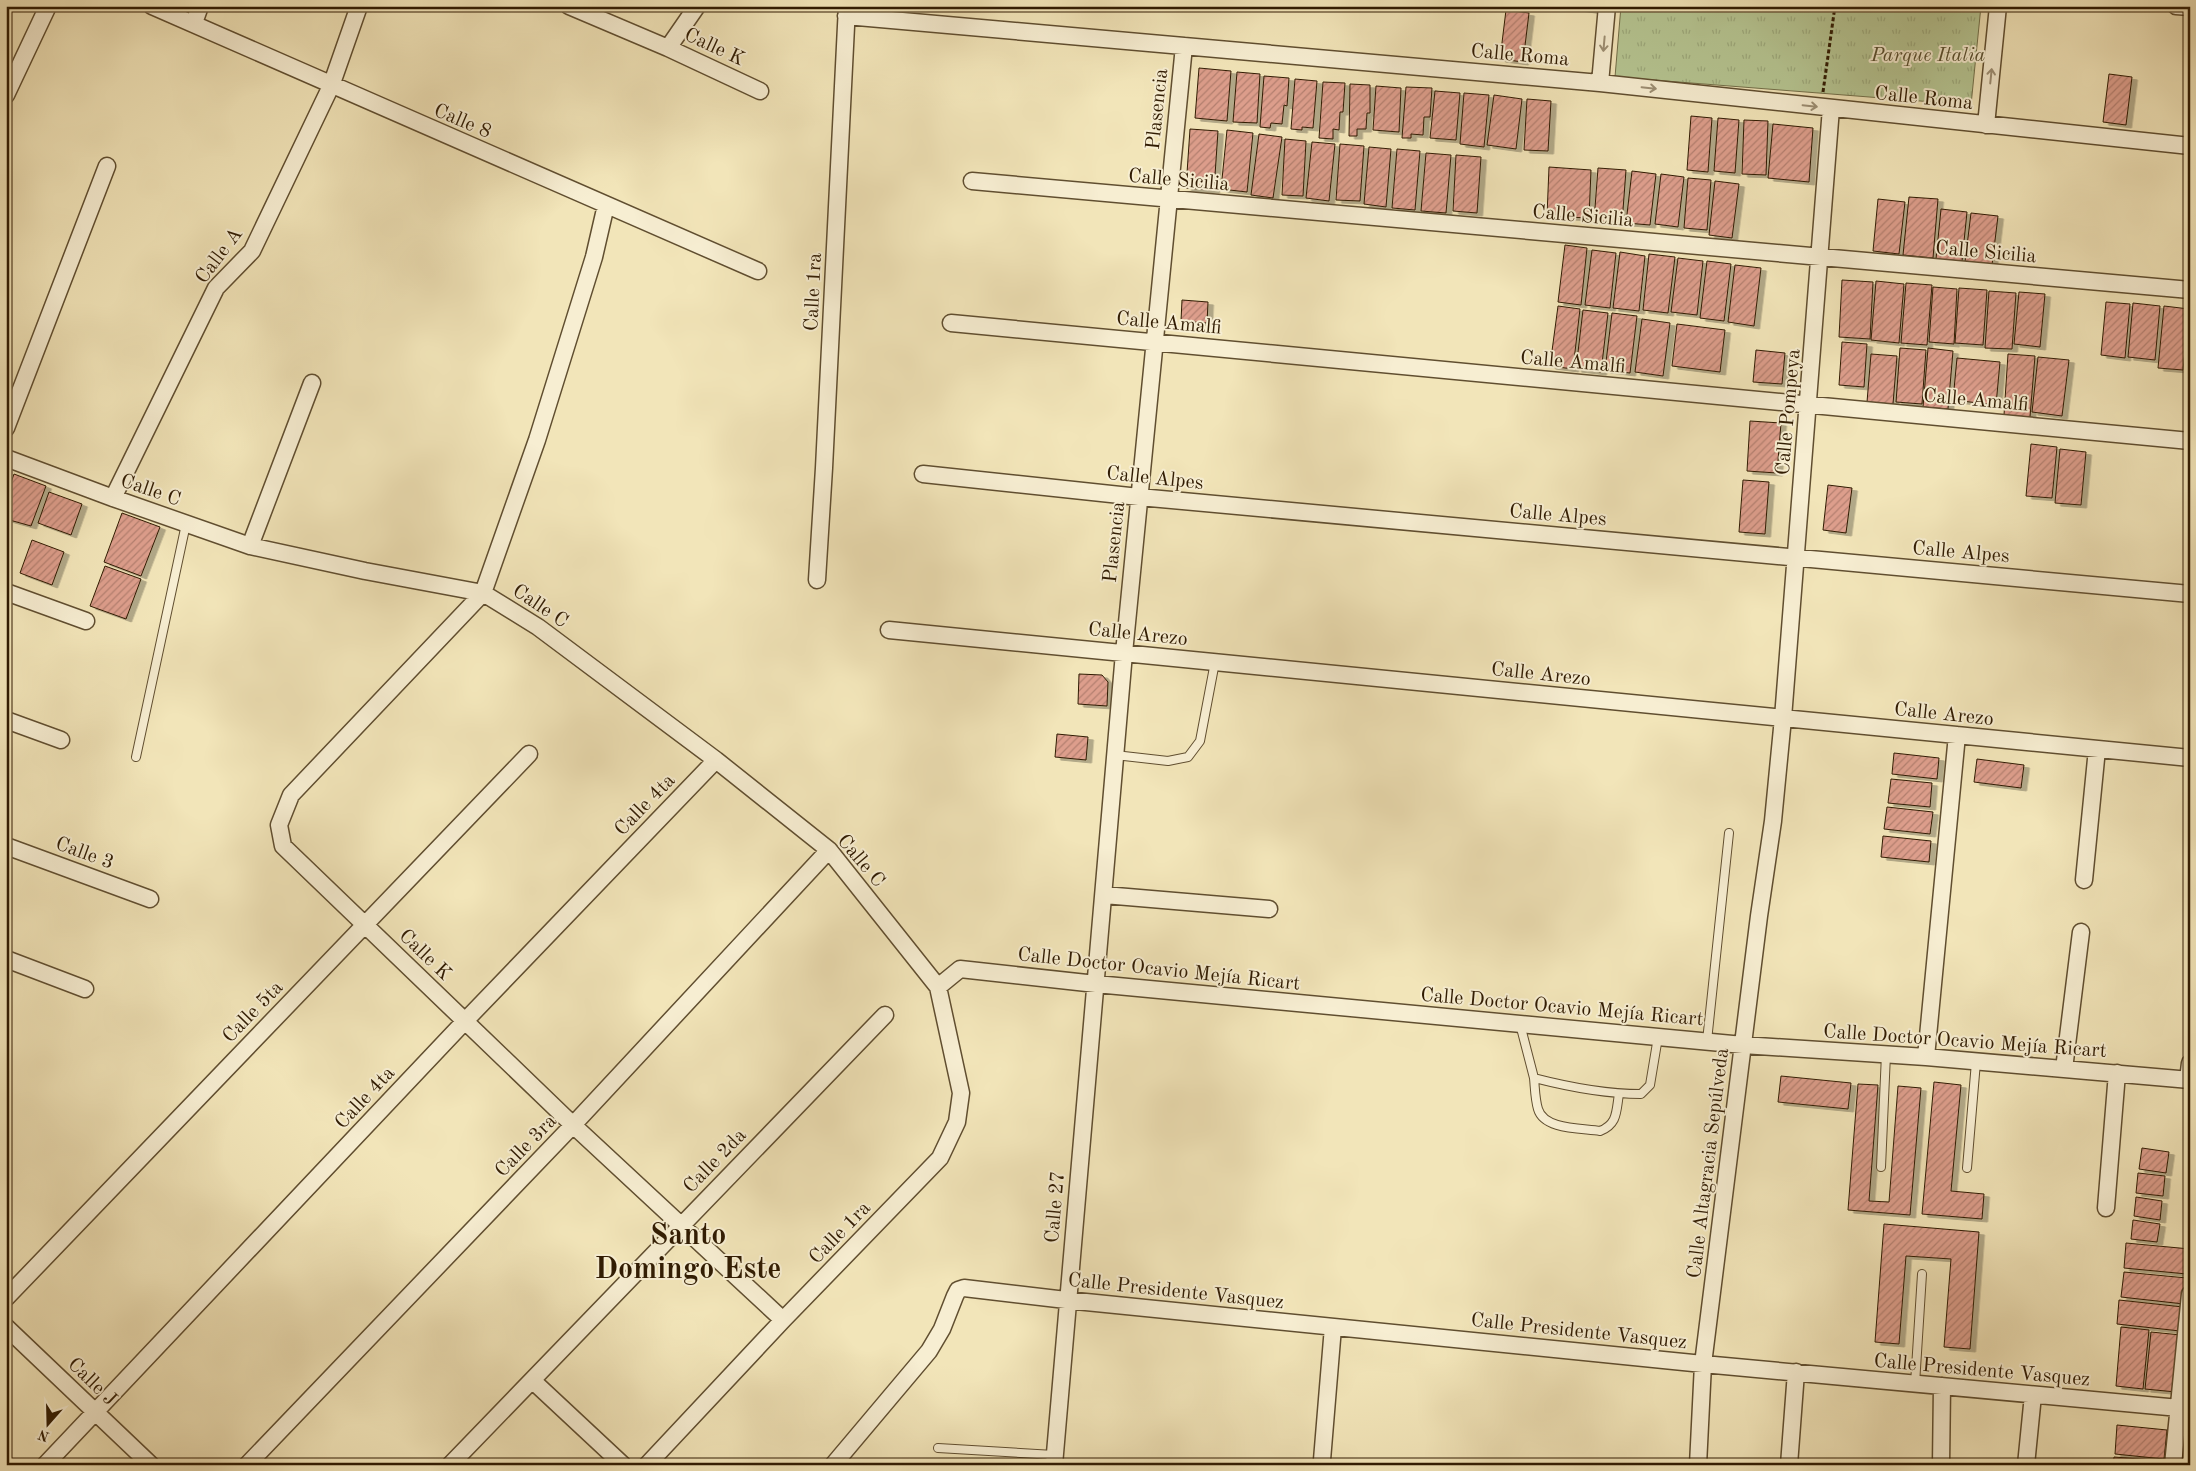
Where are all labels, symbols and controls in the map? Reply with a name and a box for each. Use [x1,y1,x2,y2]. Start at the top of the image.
street label: Calle K [681,25,747,70]
one-way arrow [1599,36,1609,52]
street label: Calle Roma [1470,42,1570,70]
park label: Parque Italia [1870,46,1986,66]
street label: Plasencia [1144,67,1172,151]
one-way arrow [1986,69,1996,85]
one-way arrow [1640,83,1656,93]
street label: Calle Roma [1874,84,1974,114]
street label: Calle 8 [430,101,494,143]
one-way arrow [1802,101,1818,111]
street label: Calle Sicilia [1127,167,1230,195]
street label: Calle Sicilia [1531,203,1634,231]
street label: Calle A [192,225,247,288]
street label: Calle Sicilia [1934,239,2037,267]
street label: Calle 1ra [802,252,826,332]
street label: Calle Amalfi [1115,309,1222,339]
street label: Calle Amalfi [1519,348,1626,378]
street label: Calle Pompeya [1774,348,1804,476]
street label: Calle Amalfi [1922,386,2029,416]
street label: Calle Alpes [1105,464,1204,494]
street label: Calle C [118,471,183,510]
street label: Plasencia [1101,500,1129,584]
street label: Calle Alpes [1508,502,1607,530]
street label: Calle Alpes [1911,539,2010,567]
street label: Calle C [508,581,571,632]
street label: Calle Arezo [1087,620,1189,650]
street label: Calle Arezo [1490,660,1592,690]
street label: Calle Arezo [1893,700,1995,730]
street label: Calle 4ta [611,771,680,840]
street label: Calle C [833,831,888,892]
street label: Calle 3 [52,834,116,874]
street label: Calle K [395,926,455,985]
street label: Calle Doctor Ocavio Mejía Ricart [1016,945,1301,995]
street label: Calle 5ta [219,978,288,1047]
street label: Calle Doctor Ocavio Mejía Ricart [1419,986,1704,1030]
street label: Calle Doctor Ocavio Mejía Ricart [1822,1022,2107,1062]
street label: Calle Altagracia Sepúlveda [1685,1047,1733,1280]
street label: Calle 4ta [332,1063,399,1133]
street label: Calle 3ra [492,1111,561,1182]
street label: Calle 2da [680,1125,751,1197]
street label: Calle 27 [1043,1170,1069,1244]
street label: Calle 1ra [806,1198,875,1269]
district label: Santo Domingo Este [594,1221,782,1285]
street label: Calle Presidente Vasquez [1067,1271,1285,1313]
street label: Calle Presidente Vasquez [1470,1311,1688,1353]
street label: Calle Presidente Vasquez [1873,1352,2091,1390]
street label: Calle J [63,1355,120,1410]
north arrow [22,1398,72,1448]
text: N [36,1427,51,1444]

